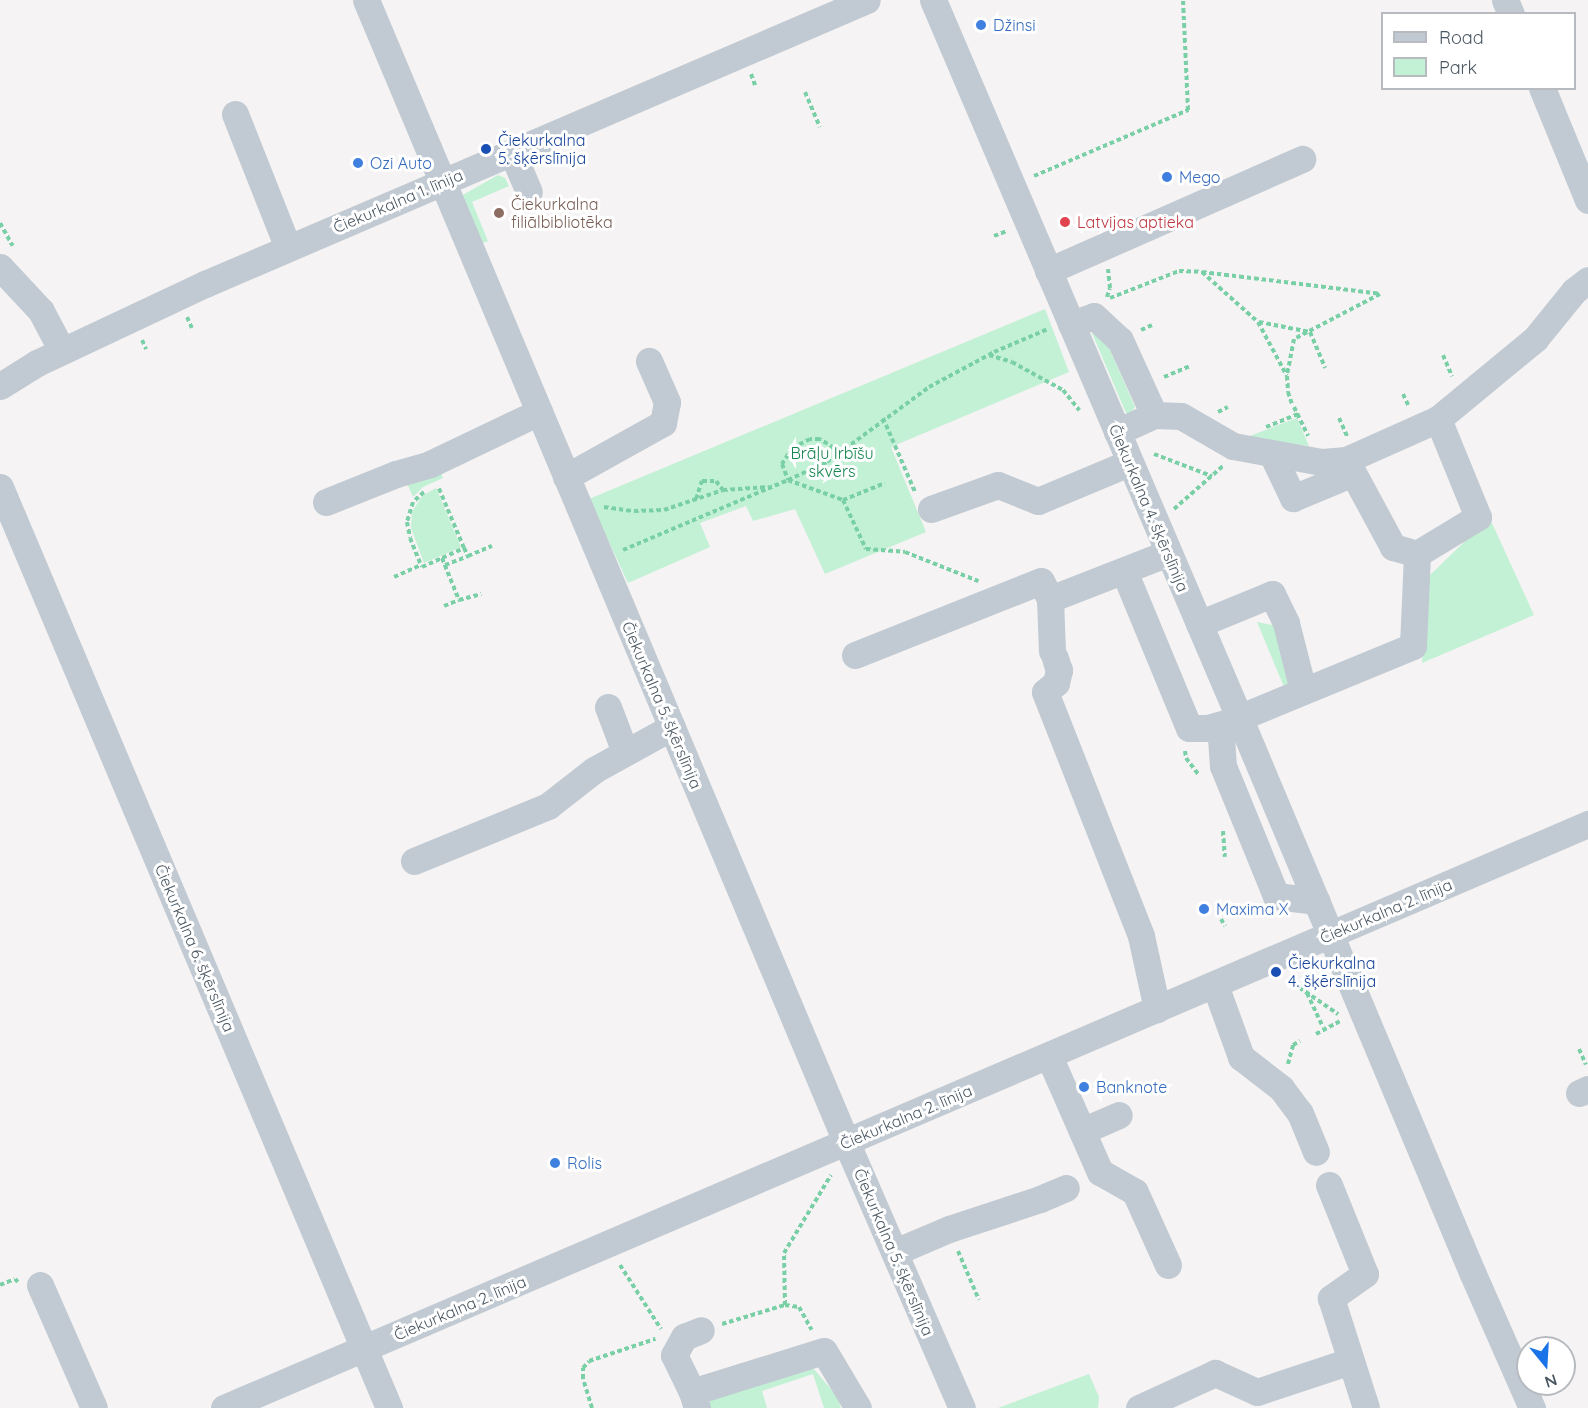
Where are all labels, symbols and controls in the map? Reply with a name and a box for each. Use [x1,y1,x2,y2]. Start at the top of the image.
legend [1381,12,1576,90]
place label: Džinsi [993,15,1036,35]
marker: Džinsi [974,18,988,32]
text: Road [1439,26,1484,49]
text: Park [1439,56,1477,79]
place label: Čiekurkalna 5. šķērslīnija [498,130,586,168]
marker: Čiekurkalna 5. šķērslīnija [479,142,493,156]
place label: Ozi Auto [370,153,432,173]
marker: Ozi Auto [351,156,365,170]
street label: Čiekurkalna 1. līnija [330,165,466,237]
place label: Mego [1179,167,1221,187]
marker: Mego [1160,170,1174,184]
place label: Čiekurkalna filiālbibliotēka [511,194,613,232]
marker: Čiekurkalna filiālbibliotēka [492,206,506,220]
place label: Latvijas aptieka [1077,212,1194,232]
marker: Latvijas aptieka [1058,215,1072,229]
street label: Čiekurkalna 4. šķērslīnija [1105,421,1193,595]
park label: Brāļu Irbīšu skvērs [790,443,874,481]
street label: Čiekurkalna 5. šķērslīnija [618,618,706,792]
street label: Čiekurkalna 6. šķērslīnija [151,861,239,1035]
street label: Čiekurkalna 2. līnija [1317,874,1455,948]
place label: Maxima X [1216,899,1288,919]
marker: Maxima X [1197,902,1211,916]
place label: Čiekurkalna 4. šķērslīnija [1288,953,1376,991]
marker: Čiekurkalna 4. šķērslīnija [1269,965,1283,979]
place label: Banknote [1096,1077,1167,1097]
street label: Čiekurkalna 2. līnija [837,1080,975,1154]
marker: Banknote [1077,1080,1091,1094]
place label: Rolis [567,1153,602,1173]
marker: Rolis [548,1156,562,1170]
street label: Čiekurkalna 5. šķērslīnija [850,1165,938,1339]
street label: Čiekurkalna 2. līnija [391,1271,529,1345]
north arrow [1516,1336,1576,1396]
text: N [1542,1370,1560,1393]

